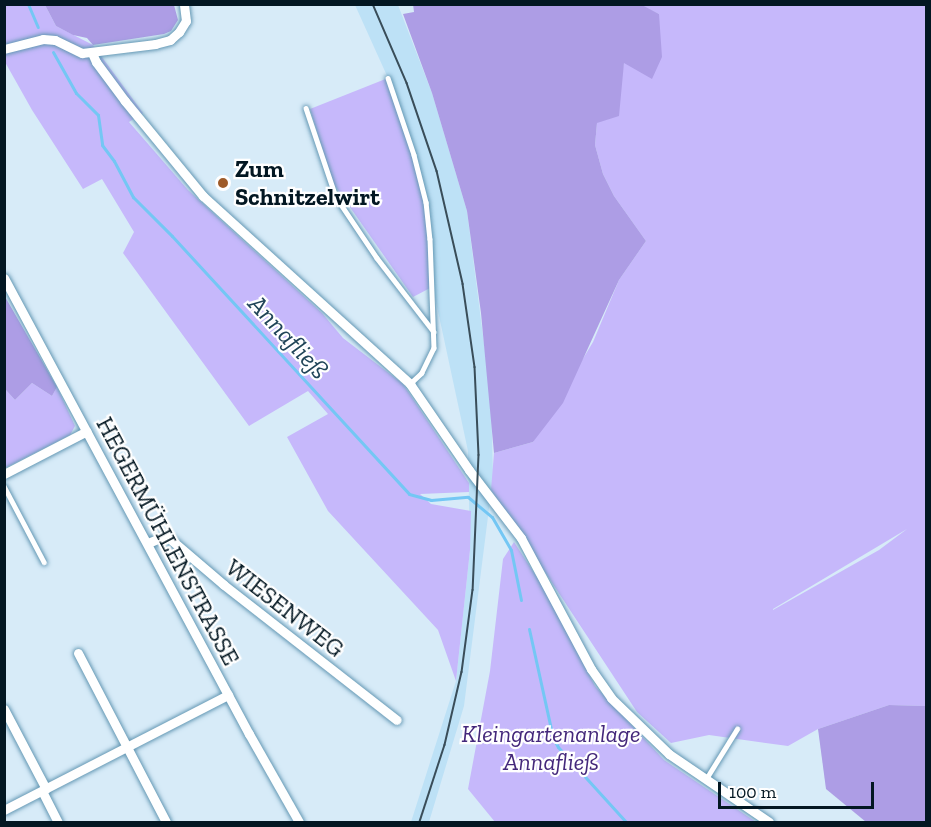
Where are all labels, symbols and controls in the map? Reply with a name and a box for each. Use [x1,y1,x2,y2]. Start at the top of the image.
place label: Zum Schnitzelwirt [235,155,380,211]
marker: Zum Schnitzelwirt [216,176,230,190]
water label: Annafließ [241,289,335,385]
street label: HEGERMÜHLENSTRASSE [90,412,246,670]
street label: WIESENWEG [220,553,350,663]
park label: Kleingartenanlage Annafließ [461,720,641,776]
scale bar [721,770,877,808]
text: 100 m [729,781,776,803]

